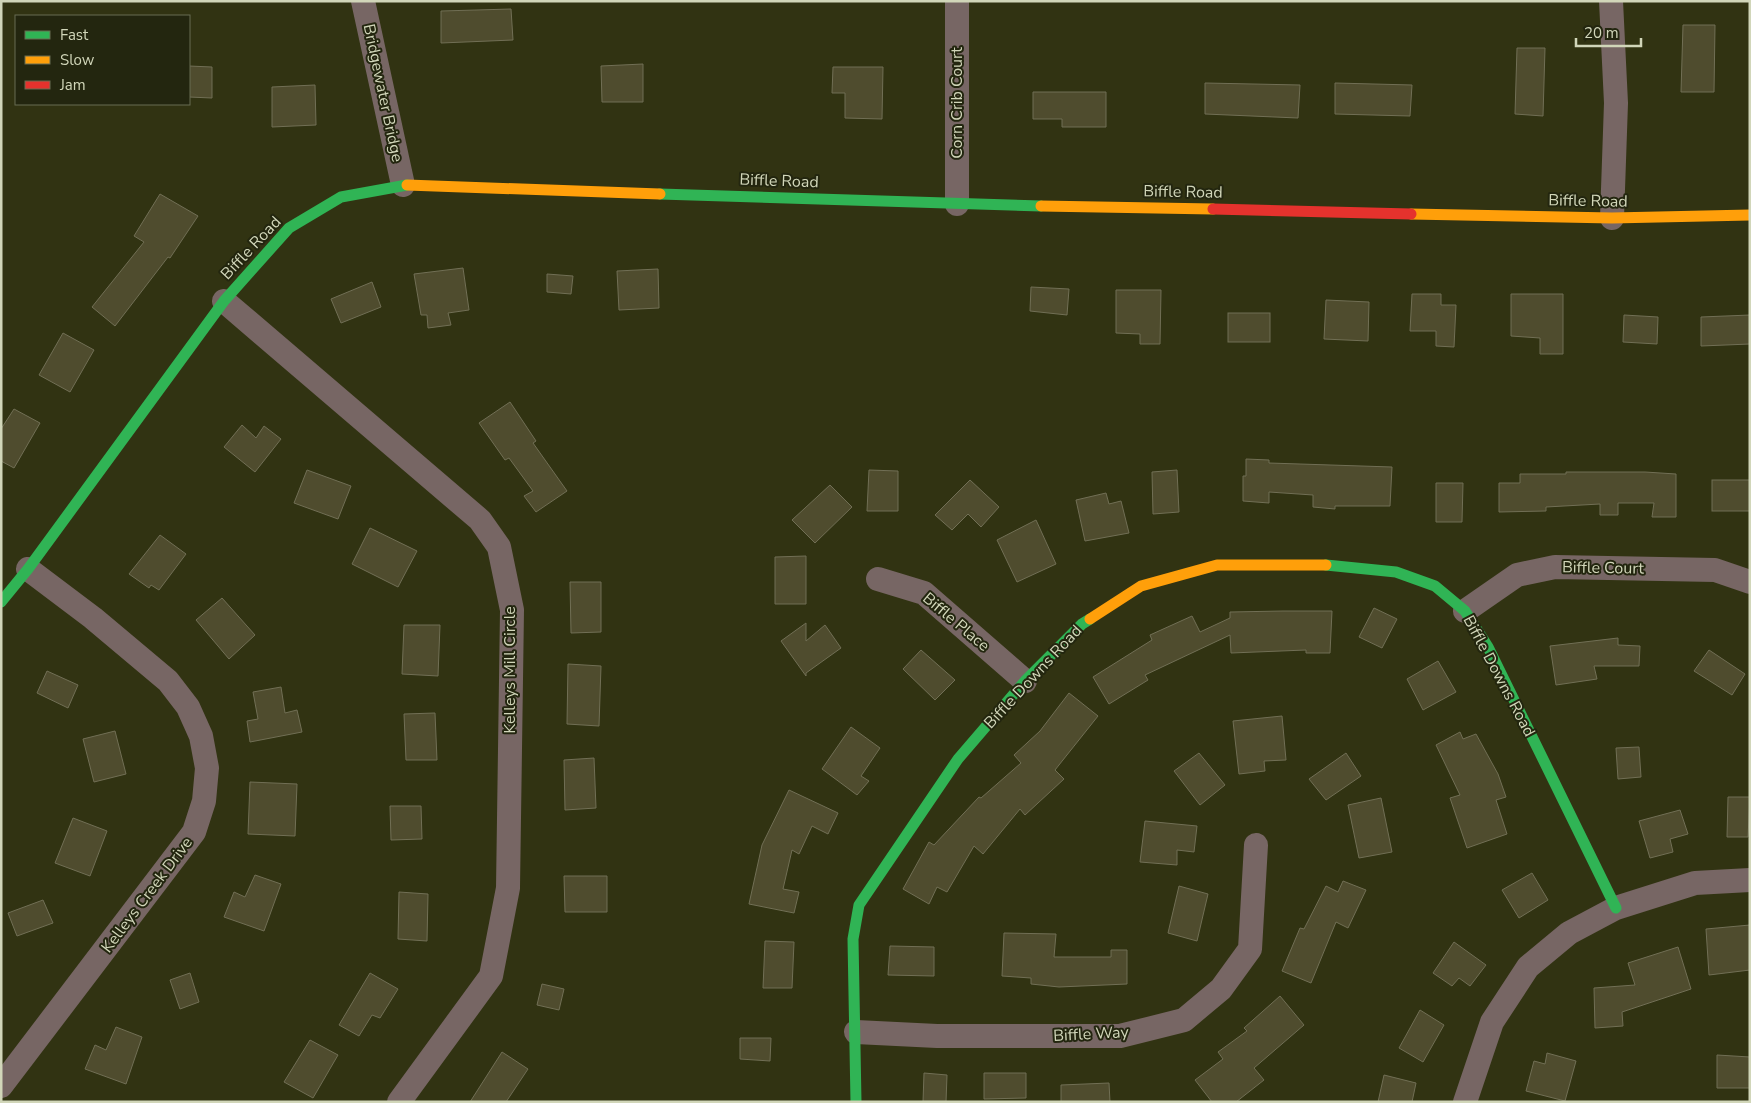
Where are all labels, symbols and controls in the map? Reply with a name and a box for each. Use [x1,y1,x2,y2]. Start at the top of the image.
legend [15,15,190,105]
scale bar [1576,15,1641,47]
street label: Bridgewater Bridge [358,22,408,164]
text: 20 m [1584,23,1619,43]
text: Fast [60,25,89,45]
street label: Corn Crib Court [946,47,968,159]
text: Slow [60,50,95,70]
text: Jam [59,75,86,95]
street label: Biffle Road [739,169,819,193]
street label: Biffle Road [1143,180,1223,204]
street label: Biffle Road [1548,189,1628,213]
street label: Biffle Road [216,211,286,285]
street label: Biffle Court [1562,556,1645,580]
street label: Biffle Place [918,587,994,657]
street label: Kelleys Mill Circle [499,606,521,734]
street label: Biffle Downs Road [1458,611,1540,741]
street label: Biffle Downs Road [979,620,1087,734]
street label: Kelleys Creek Drive [96,833,198,957]
street label: Biffle Way [1053,1021,1130,1047]

